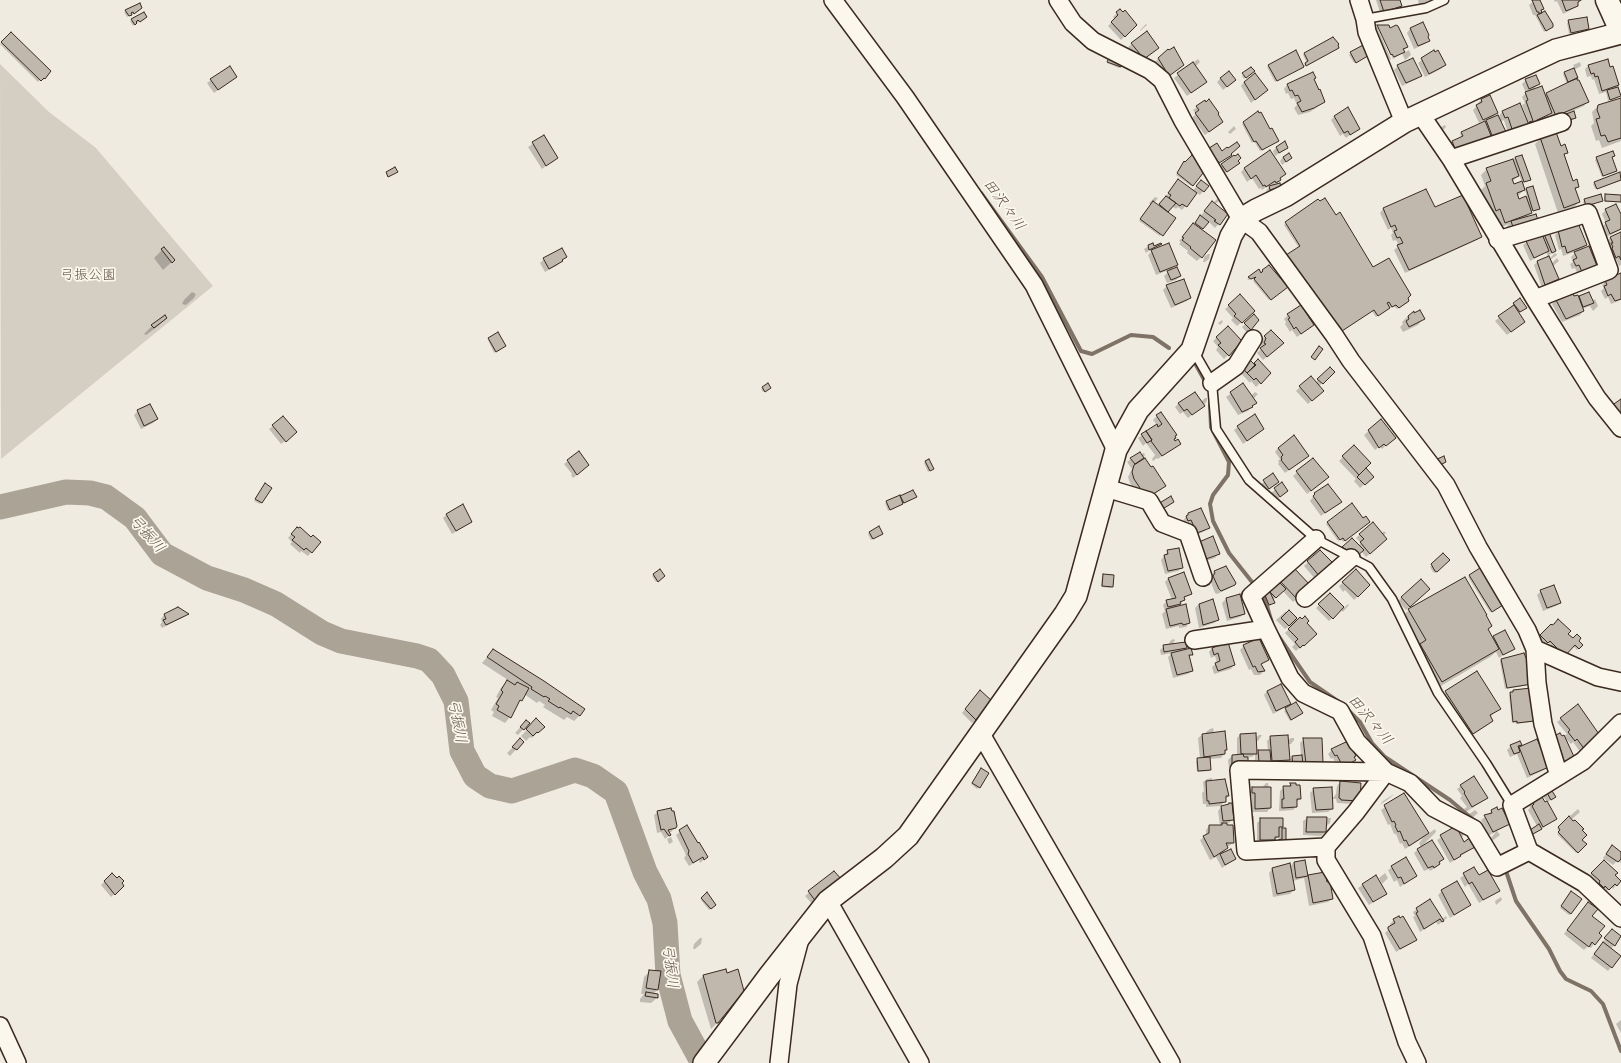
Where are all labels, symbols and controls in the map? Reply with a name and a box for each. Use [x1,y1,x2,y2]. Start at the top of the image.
water label: 田沢々川 [979,175,1029,235]
park label: 弓振公園 [60,267,116,283]
water label: 弓振川 [125,511,169,557]
water label: 田沢々川 [1344,691,1396,749]
water label: 弓振川 [444,697,470,745]
water label: 弓振川 [658,943,682,989]

